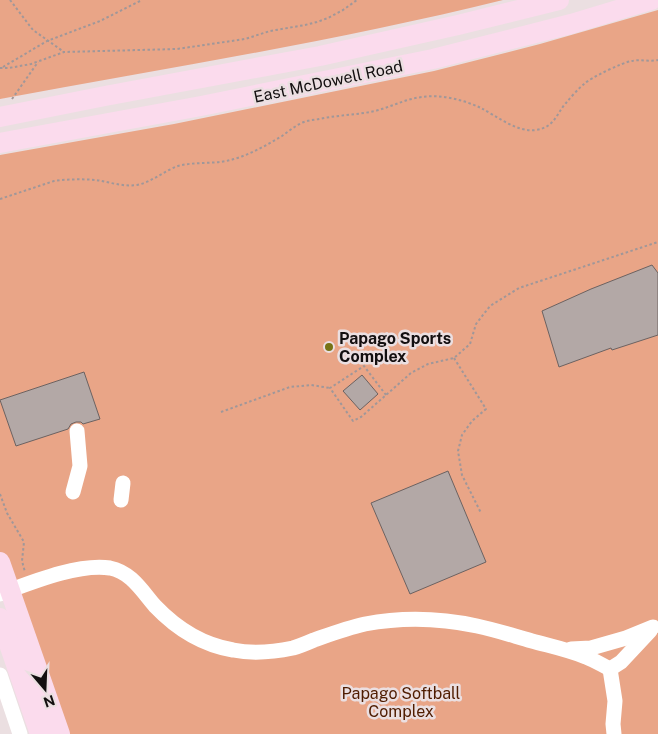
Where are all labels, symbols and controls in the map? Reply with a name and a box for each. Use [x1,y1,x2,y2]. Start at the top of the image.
street label: East McDowell Road [252,56,404,107]
place label: Papago Sports Complex [339,329,451,366]
marker: Papago Sports Complex [323,341,335,353]
north arrow [20,664,70,714]
park label: Papago Softball Complex [342,684,461,721]
text: N [41,692,57,711]

